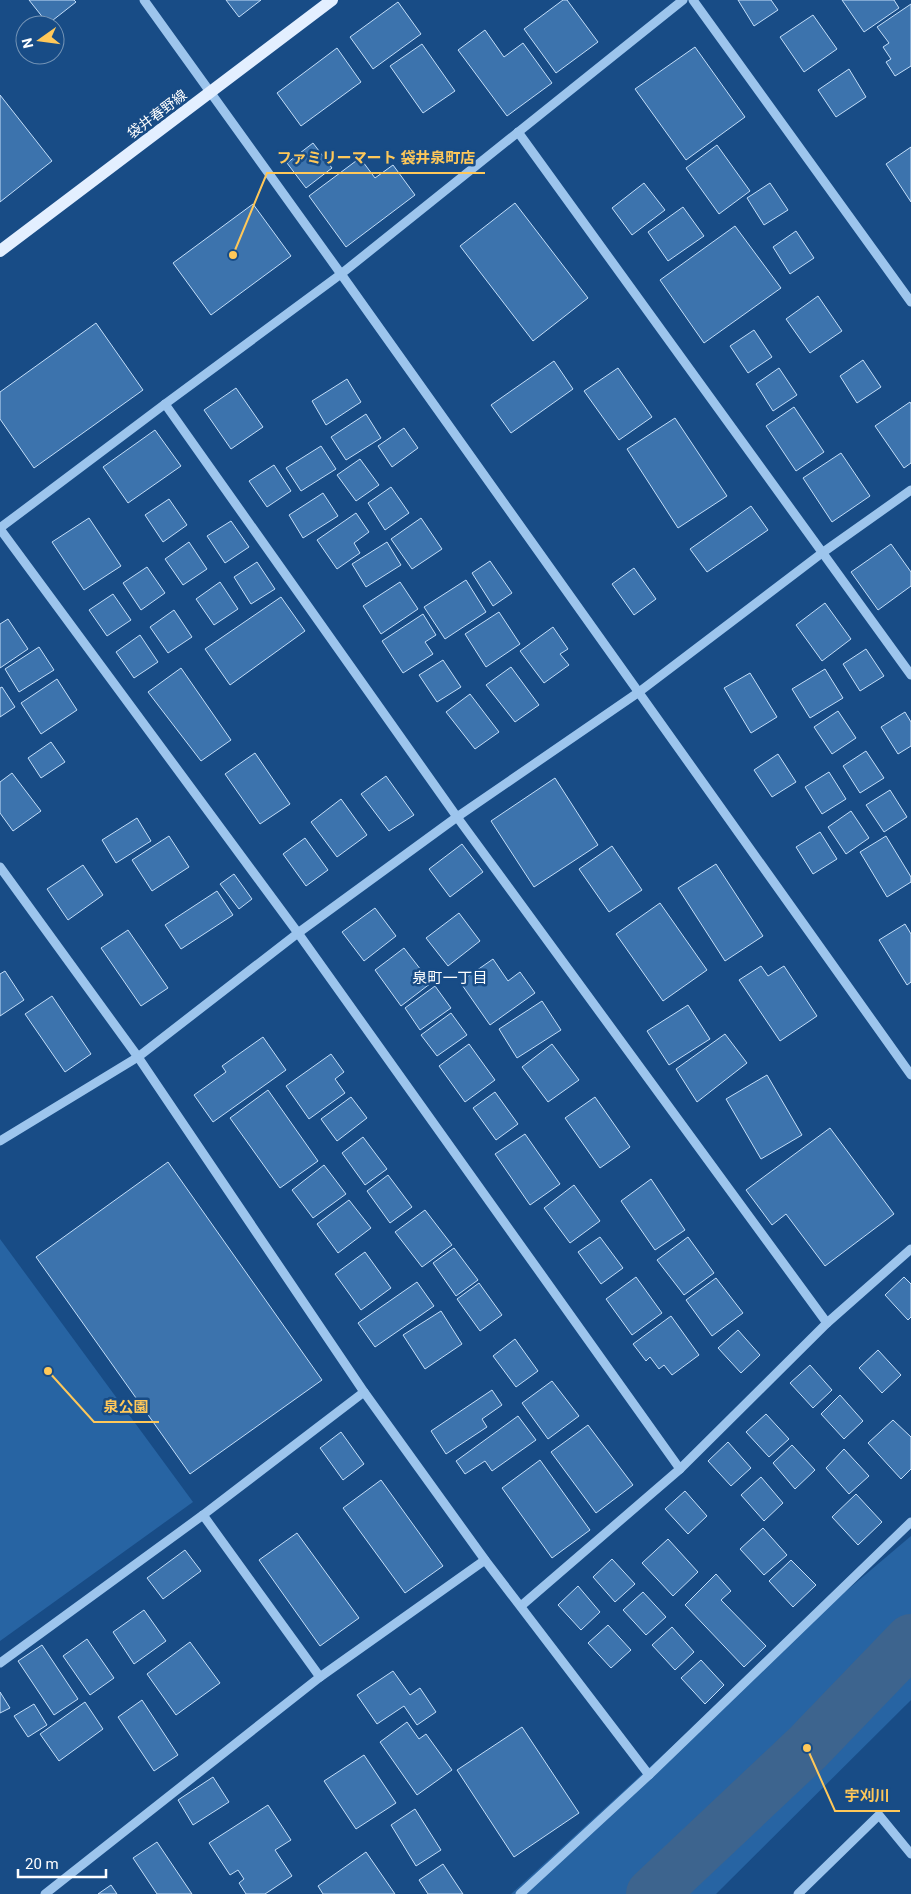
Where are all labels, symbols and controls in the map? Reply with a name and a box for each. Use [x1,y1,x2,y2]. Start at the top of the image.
north arrow [15,15,65,65]
text: N [18,36,36,50]
street label: 袋井春野線 [124,87,190,141]
callout: ファミリーマート 袋井泉町店 [267,143,485,173]
text: ファミリーマート 袋井泉町店 [277,149,475,167]
district label: 泉町一丁目 [412,969,488,987]
callout: 泉公園 [94,1392,159,1422]
text: 泉公園 [103,1398,149,1416]
callout: 宇刈川 [835,1781,900,1811]
text: 宇刈川 [844,1787,890,1805]
scale bar [18,1846,105,1878]
text: 20 m [25,1855,59,1873]

